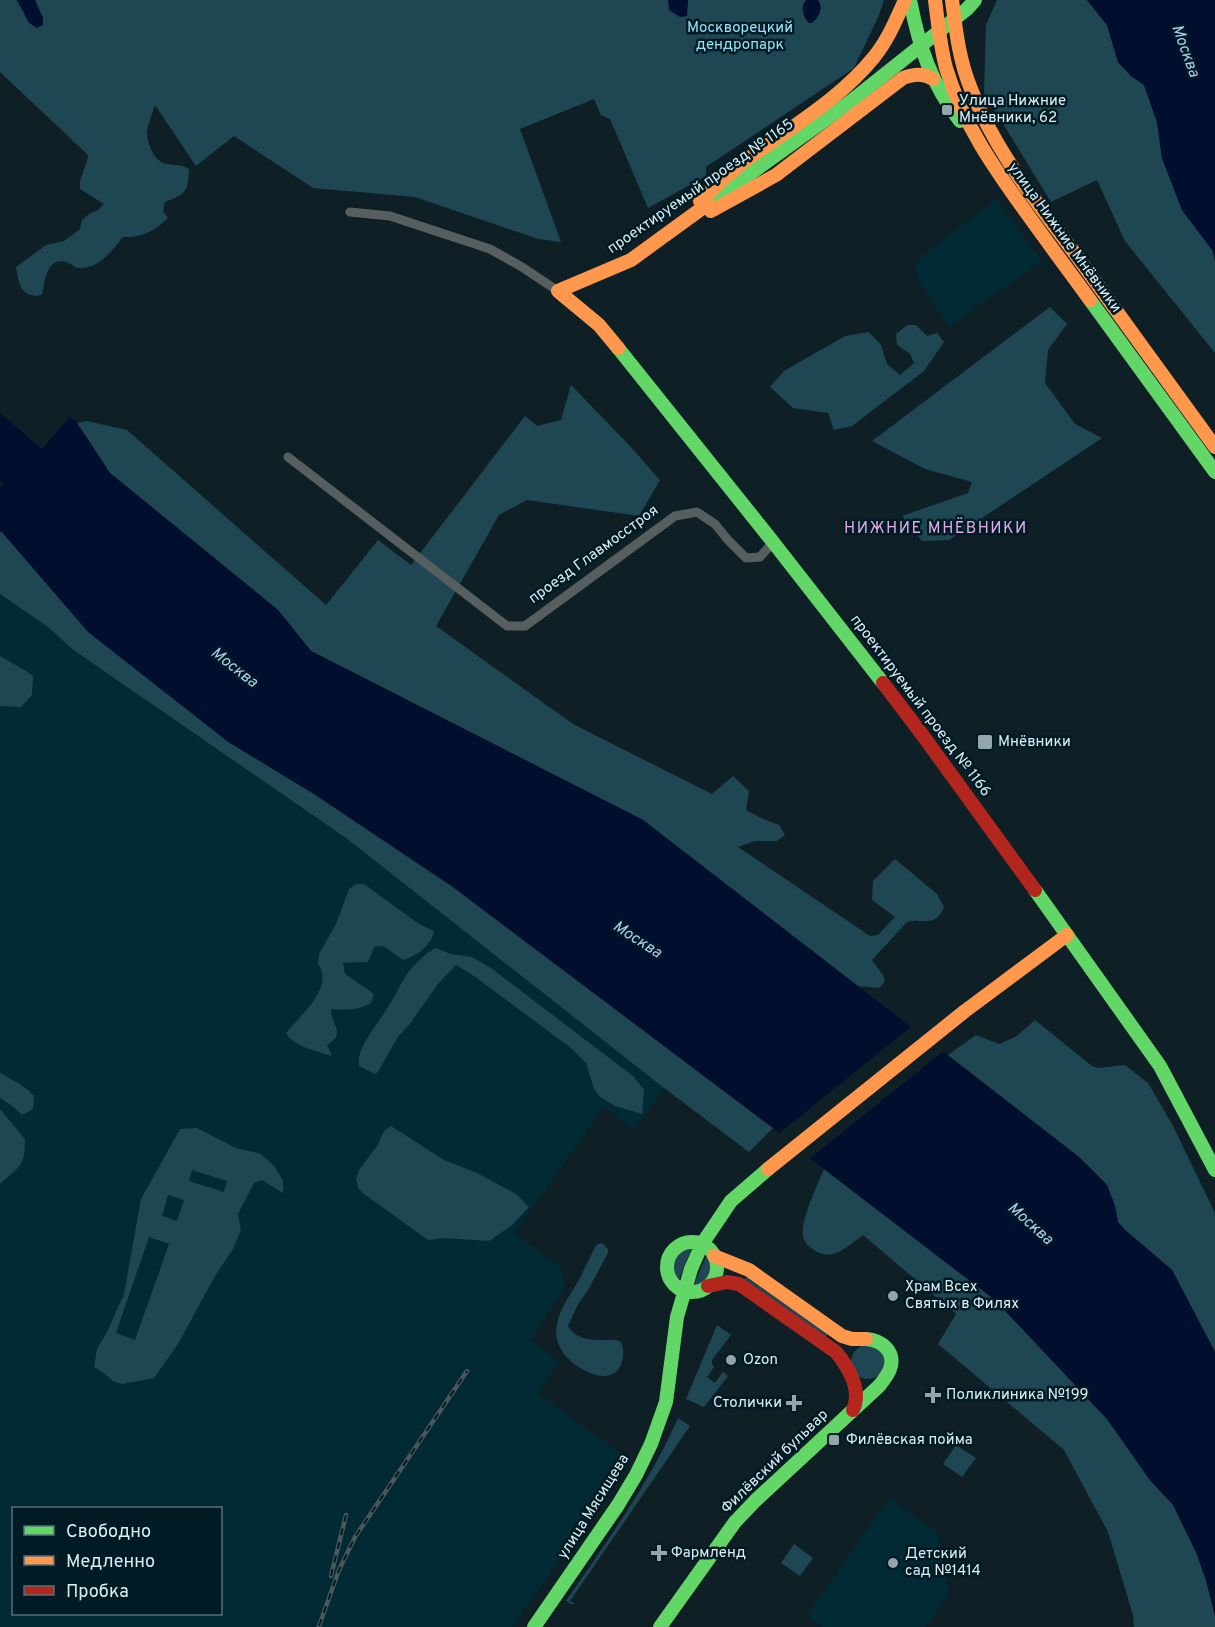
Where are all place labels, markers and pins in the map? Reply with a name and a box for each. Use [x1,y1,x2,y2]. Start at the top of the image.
place label: Улица Нижние Мнёвники, 62 [959,92,1066,128]
marker: Улица Нижние Мнёвники, 62 [940,103,954,117]
marker: Мнёвники [976,733,994,751]
place label: Мнёвники [998,733,1071,752]
place label: Храм Всех Святых в Филях [905,1278,1019,1314]
marker: Храм Всех Святых в Филях [886,1289,900,1303]
place label: Ozon [743,1351,778,1370]
marker: Ozon [724,1353,738,1367]
marker: Поликлиника №199 [924,1386,942,1404]
place label: Поликлиника №199 [946,1386,1089,1405]
place label: Столички [713,1394,782,1413]
marker: Столички [787,1396,801,1410]
place label: Филёвская пойма [846,1431,973,1450]
marker: Филёвская пойма [827,1433,841,1447]
place label: Фармленд [671,1544,746,1563]
place label: Детский сад №1414 [905,1545,981,1581]
marker: Фармленд [652,1546,666,1560]
marker: Детский сад №1414 [886,1556,900,1570]

